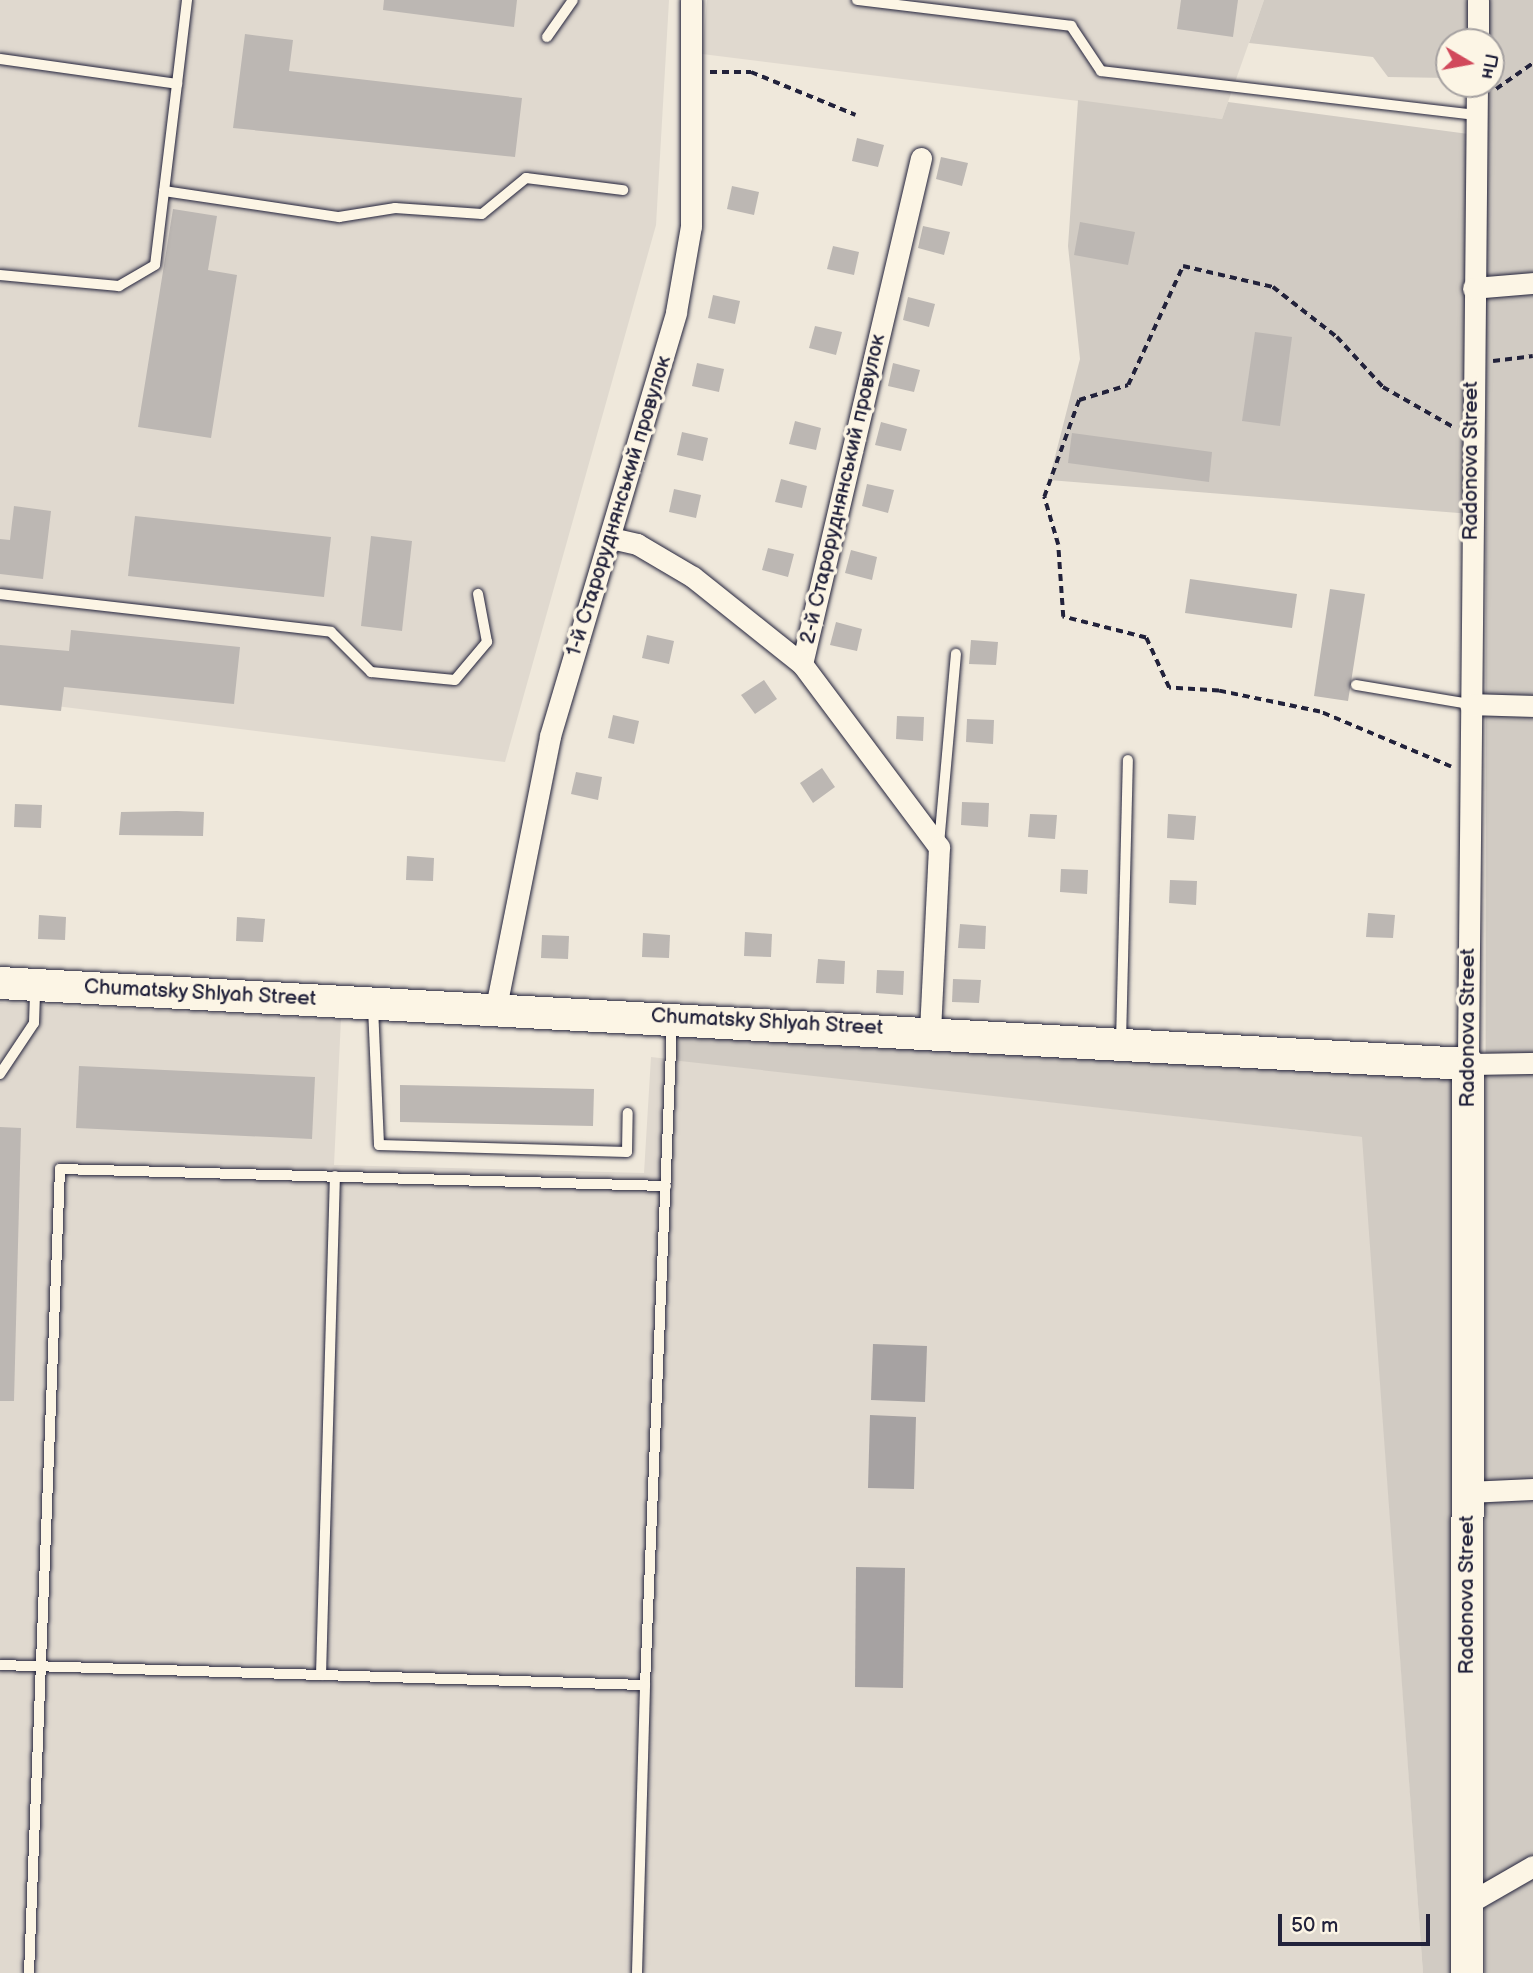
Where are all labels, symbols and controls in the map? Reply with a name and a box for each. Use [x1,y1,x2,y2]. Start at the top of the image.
north arrow [1435,28,1505,98]
text: Пн [1476,52,1503,81]
street label: 2-й Староруднянський провулок [795,332,891,646]
street label: 1-й Староруднянський провулок [561,353,677,659]
street label: Radonova Street [1458,381,1484,541]
street label: Radonova Street [1455,948,1481,1108]
street label: Chumatsky Shlyah Street [82,974,318,1012]
street label: Chumatsky Shlyah Street [649,1003,885,1041]
street label: Radonova Street [1454,1515,1480,1675]
scale bar [1281,1899,1433,1943]
text: 50 m [1291,1913,1338,1938]

